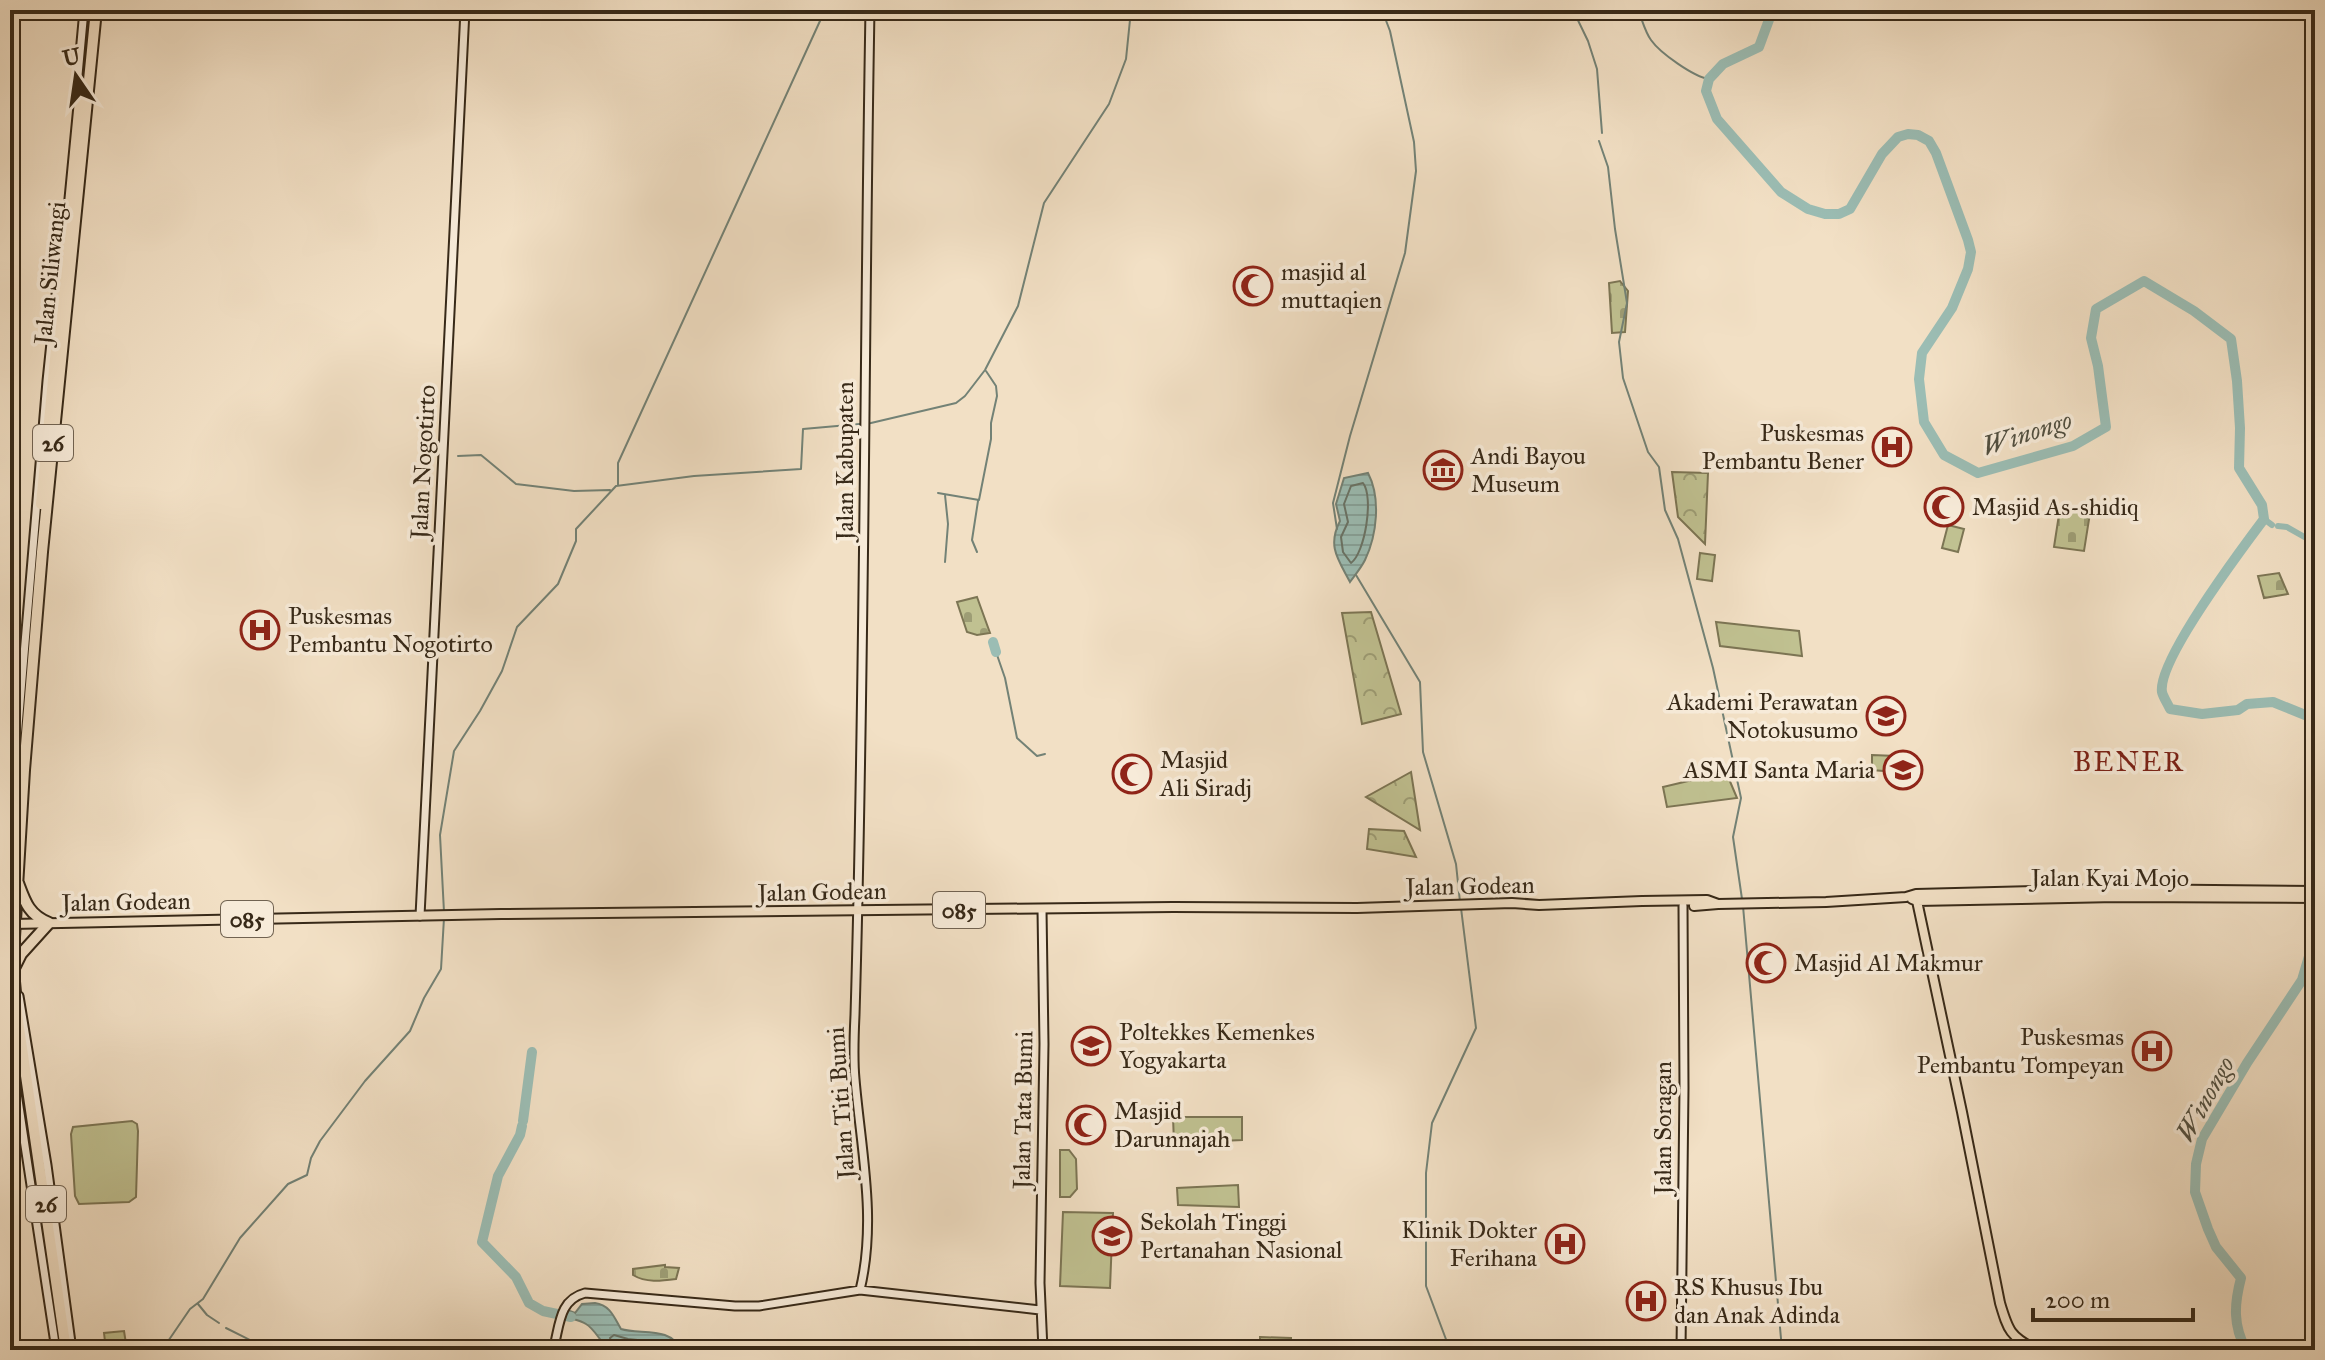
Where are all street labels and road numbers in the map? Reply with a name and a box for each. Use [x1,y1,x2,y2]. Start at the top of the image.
street label: Jalan Siliwangi [27,199,72,349]
street label: Jalan Kabupaten [830,381,860,544]
street label: Jalan Nogotirto [404,384,442,543]
road number: 26 [33,425,73,461]
street label: Jalan Kyai Mojo [2028,863,2189,893]
street label: Jalan Godean [1402,870,1535,902]
street label: Jalan Godean [754,876,887,908]
street label: Jalan Godean [58,886,191,918]
road number: 085 [933,892,985,928]
road number: 085 [221,901,273,937]
street label: Jalan Titi Bumi [821,1025,861,1183]
street label: Jalan Tata Bumi [1007,1030,1039,1192]
street label: Jalan Soragan [1648,1061,1678,1198]
road number: 26 [26,1186,66,1222]

